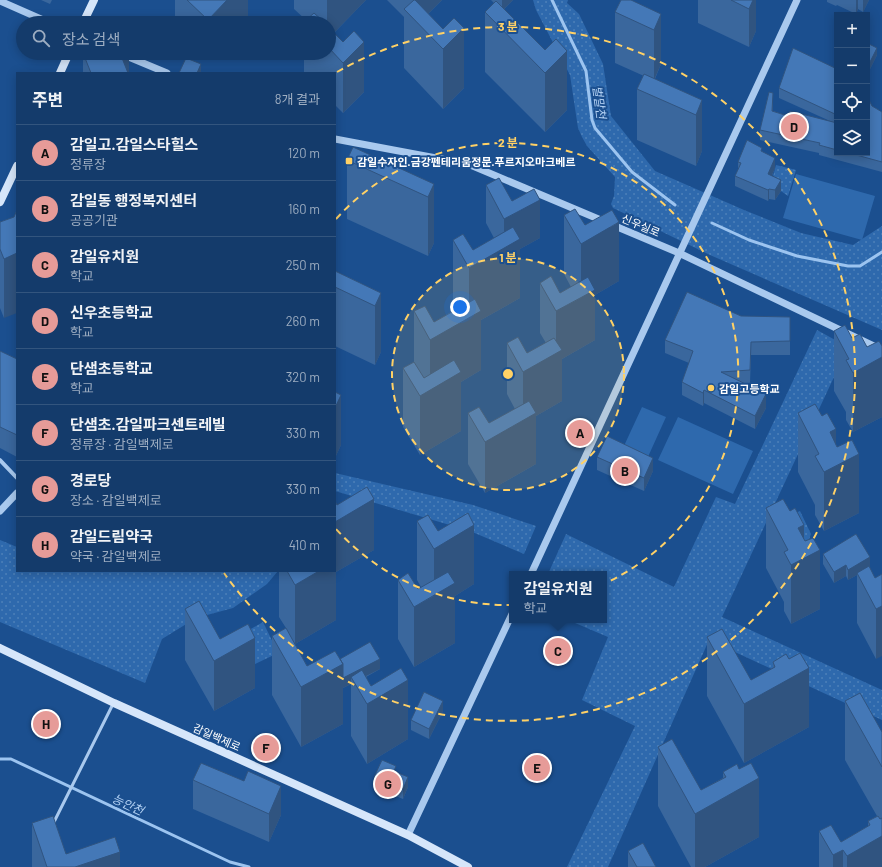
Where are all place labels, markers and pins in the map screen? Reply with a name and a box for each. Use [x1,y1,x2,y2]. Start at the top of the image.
pin: D [781,112,807,142]
place label: 감일수자인.금강펜테리움정문.푸르지오마크베르 [357,155,575,168]
marker: 감일수자인.금강펜테리움정문.푸르지오마크베르 [344,156,354,166]
centre of rings [501,367,515,381]
place label: 감일고등학교 [719,382,780,395]
marker: 감일고등학교 [706,383,716,393]
pin: A [567,418,593,448]
pin: B [612,456,638,486]
pin: C [545,636,571,666]
pin: H [33,709,59,739]
pin: F [253,733,279,763]
pin: E [524,753,550,783]
pin: G [375,769,401,799]

